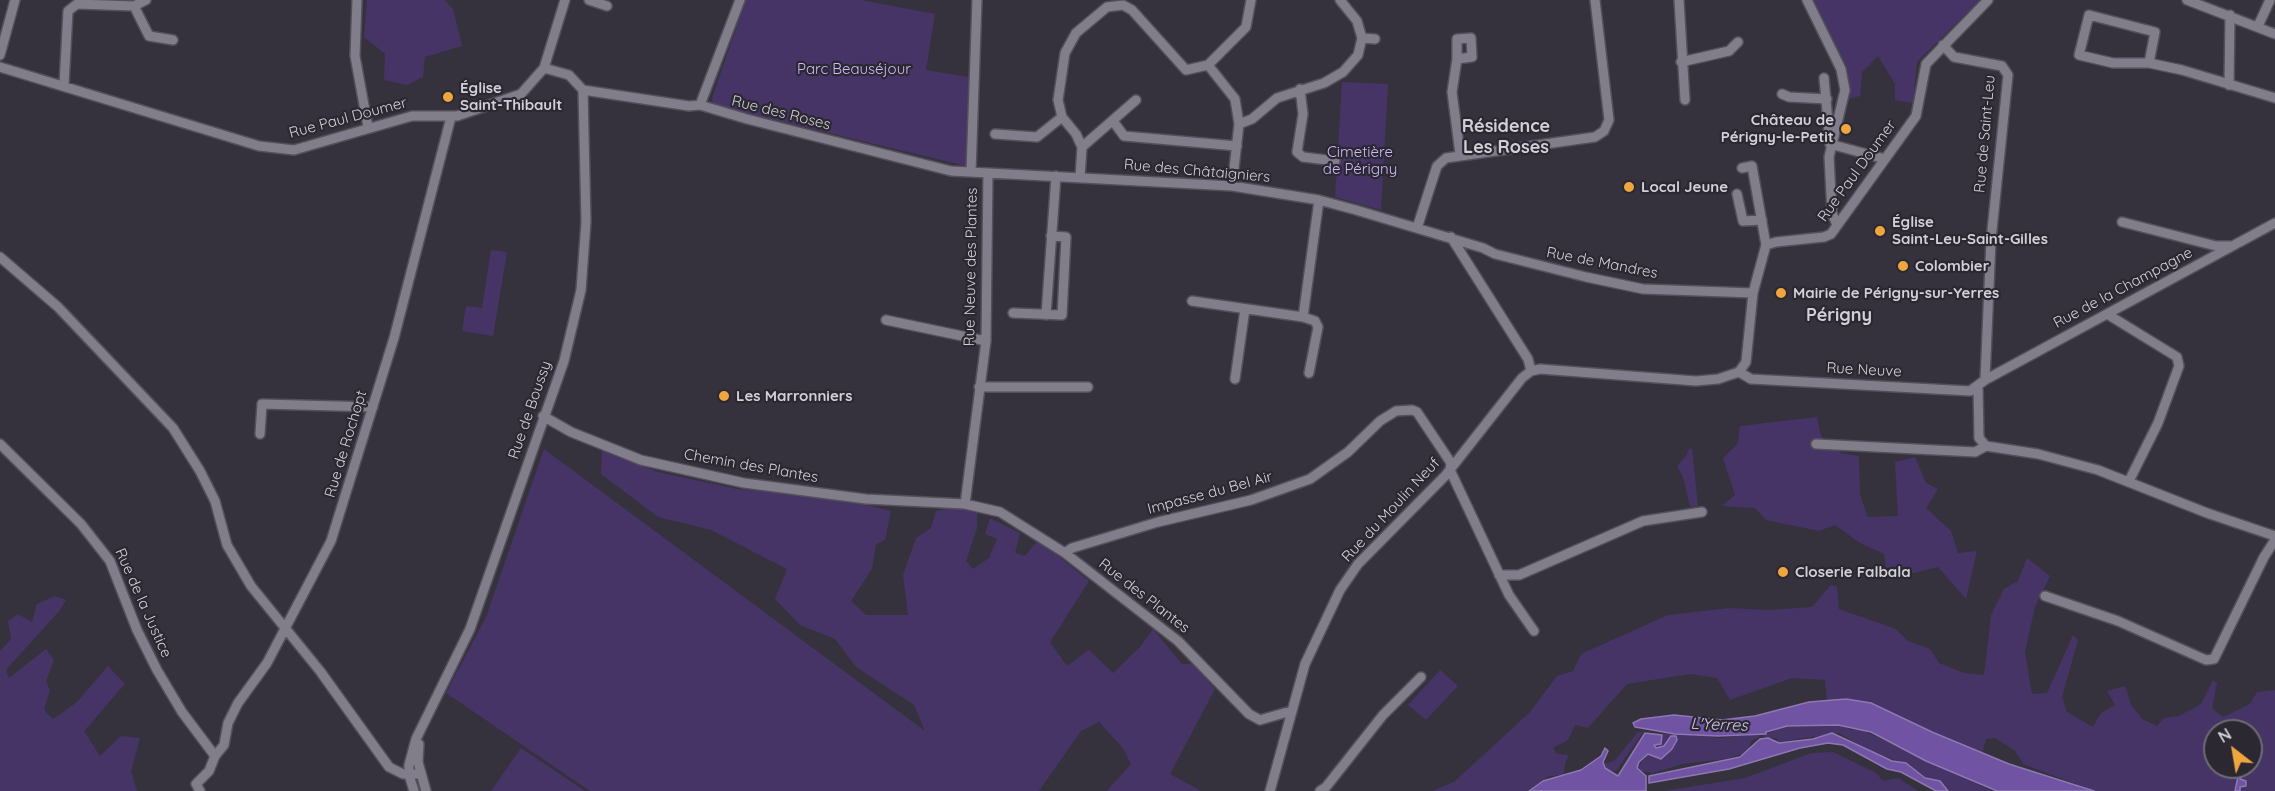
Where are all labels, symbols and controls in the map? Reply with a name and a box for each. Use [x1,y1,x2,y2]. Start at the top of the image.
park label: Parc Beauséjour [797,60,911,78]
street label: Rue de Saint-Leu [1971,74,1999,194]
place label: Église Saint-Thibault [460,79,562,114]
marker: Église Saint-Thibault [441,90,455,104]
street label: Rue des Roses [730,92,832,134]
street label: Rue Paul Doumer [287,94,409,142]
place label: Château de Périgny-le-Petit [1721,111,1834,146]
district label: Résidence Les Roses [1462,116,1550,158]
street label: Rue Paul Doumer [1814,117,1900,225]
marker: Château de Périgny-le-Petit [1839,122,1853,136]
park label: Cimetière de Périgny [1323,143,1397,178]
street label: Rue des Châtaigniers [1123,156,1271,186]
place label: Local Jeune [1641,178,1728,196]
marker: Local Jeune [1622,180,1636,194]
street label: Rue Neuve des Plantes [961,187,981,347]
place label: Église Saint-Leu-Saint-Gilles [1892,213,2048,248]
marker: Église Saint-Leu-Saint-Gilles [1873,224,1887,238]
street label: Rue de Mandres [1545,243,1659,283]
street label: Rue de la Champagne [2050,244,2196,332]
place label: Colombier [1915,257,1989,275]
marker: Colombier [1896,259,1910,273]
place label: Mairie de Périgny-sur-Yerres [1793,284,1999,302]
marker: Mairie de Périgny-sur-Yerres [1774,286,1788,300]
district label: Périgny [1806,305,1872,327]
street label: Rue de Boussy [505,359,555,461]
street label: Rue Neuve [1826,359,1902,381]
place label: Les Marronniers [736,387,852,405]
street label: Rue de Rochopt [321,388,371,500]
marker: Les Marronniers [717,389,731,403]
street label: Chemin des Plantes [683,445,819,487]
street label: Rue du Moulin Neuf [1338,454,1444,566]
street label: Impasse du Bel Air [1146,468,1274,518]
street label: Rue de la Justice [111,545,175,661]
street label: Rue des Plantes [1095,555,1193,637]
place label: Closerie Falbala [1795,563,1911,581]
marker: Closerie Falbala [1776,565,1790,579]
water label: L'Yerres [1690,714,1748,736]
north arrow [2203,719,2263,779]
text: N [2215,724,2235,747]

